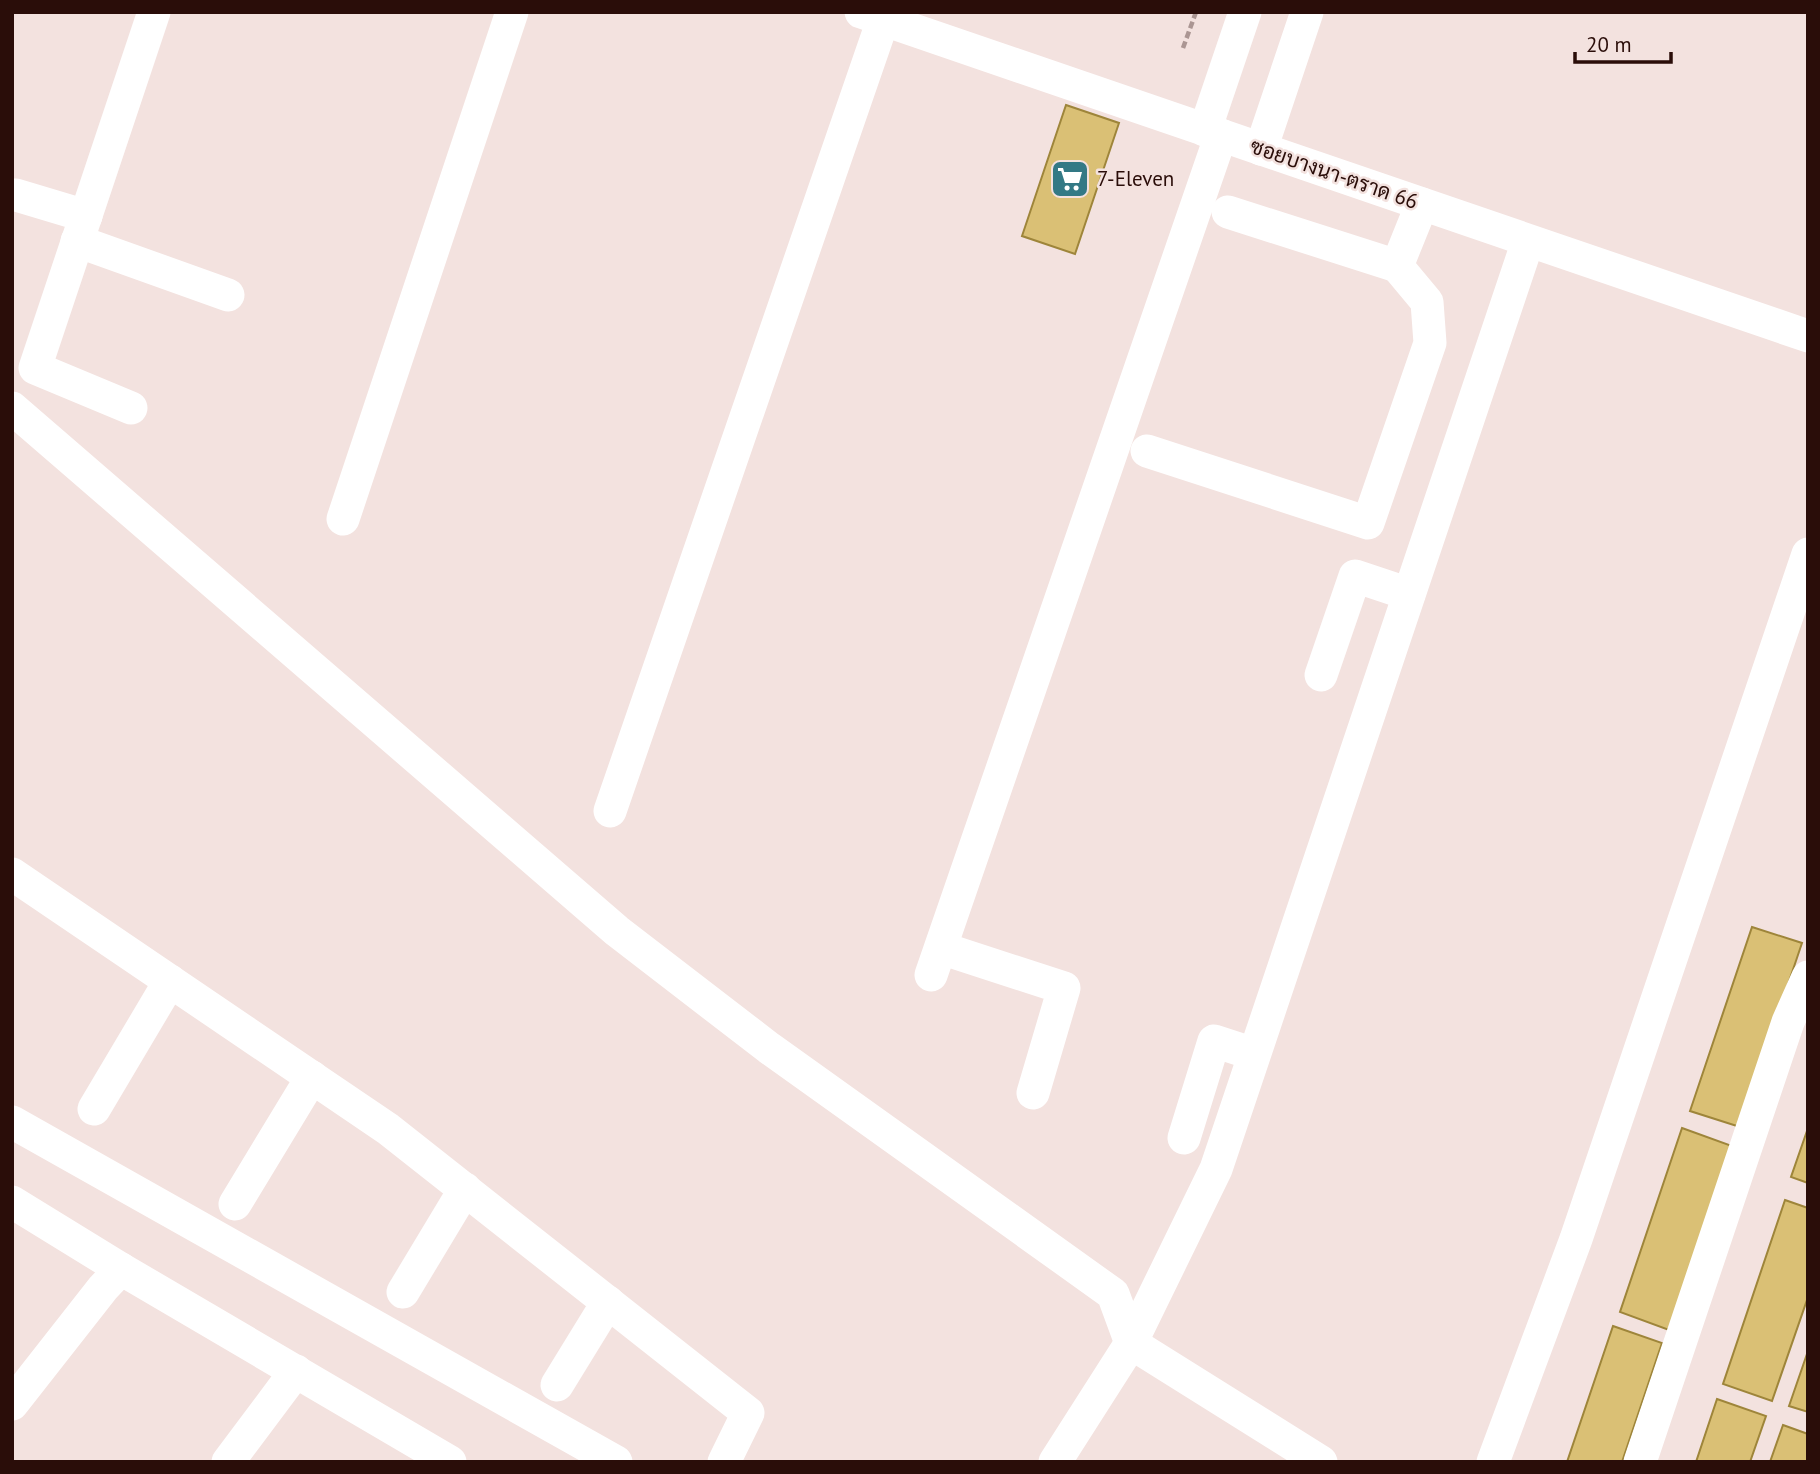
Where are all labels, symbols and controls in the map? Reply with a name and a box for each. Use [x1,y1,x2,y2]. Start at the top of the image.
scale bar [1575,21,1671,65]
text: 20 m [1586,31,1632,58]
street label: ซอยบางนา-ตราด 66 [1247,132,1422,215]
supermarket icon: 7-Eleven [1049,158,1091,200]
place label: 7-Eleven [1097,165,1174,192]

